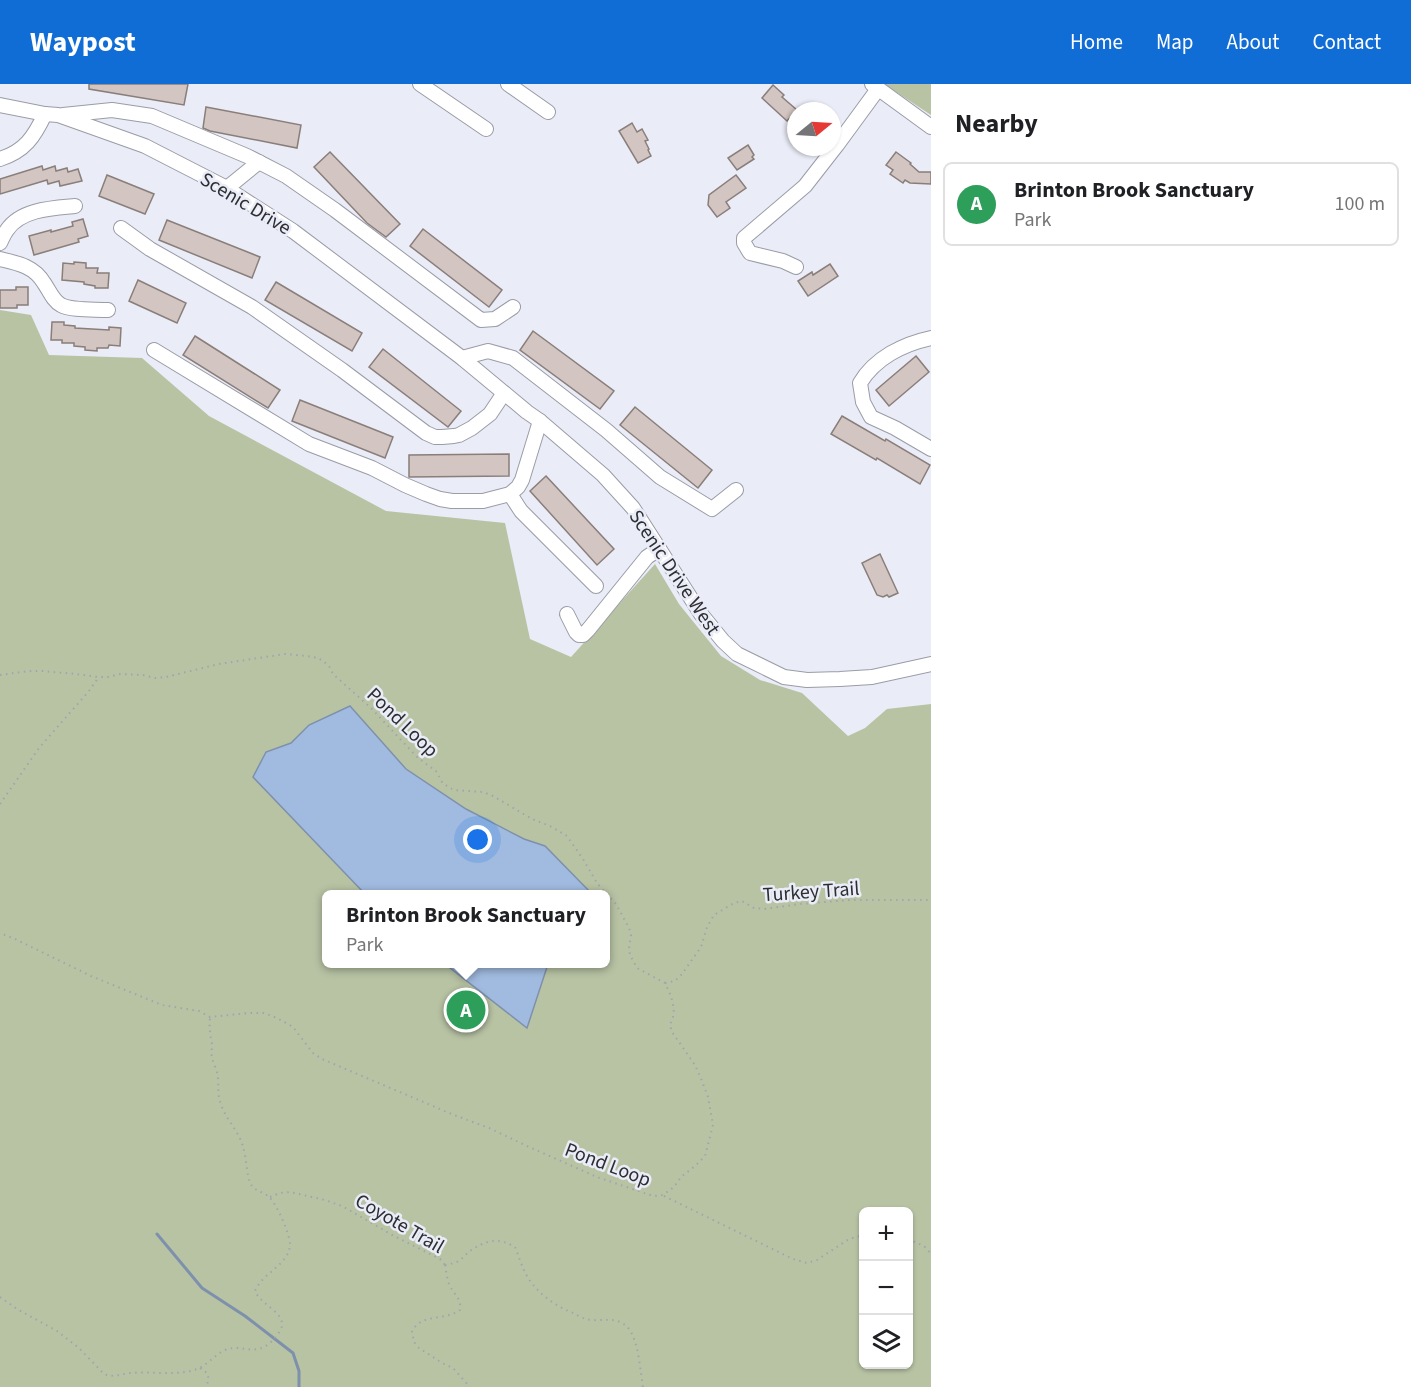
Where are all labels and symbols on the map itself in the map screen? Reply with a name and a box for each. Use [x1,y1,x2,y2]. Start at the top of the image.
north arrow [787,102,841,156]
street label: Scenic Drive [195,166,296,242]
street label: Scenic Drive West [622,504,727,641]
street label: Pond Loop [360,681,444,764]
your location [463,825,492,854]
street label: Turkey Trail [762,875,860,909]
pin: A [446,988,486,1032]
street label: Pond Loop [561,1136,655,1194]
street label: Coyote Trail [350,1187,449,1261]

